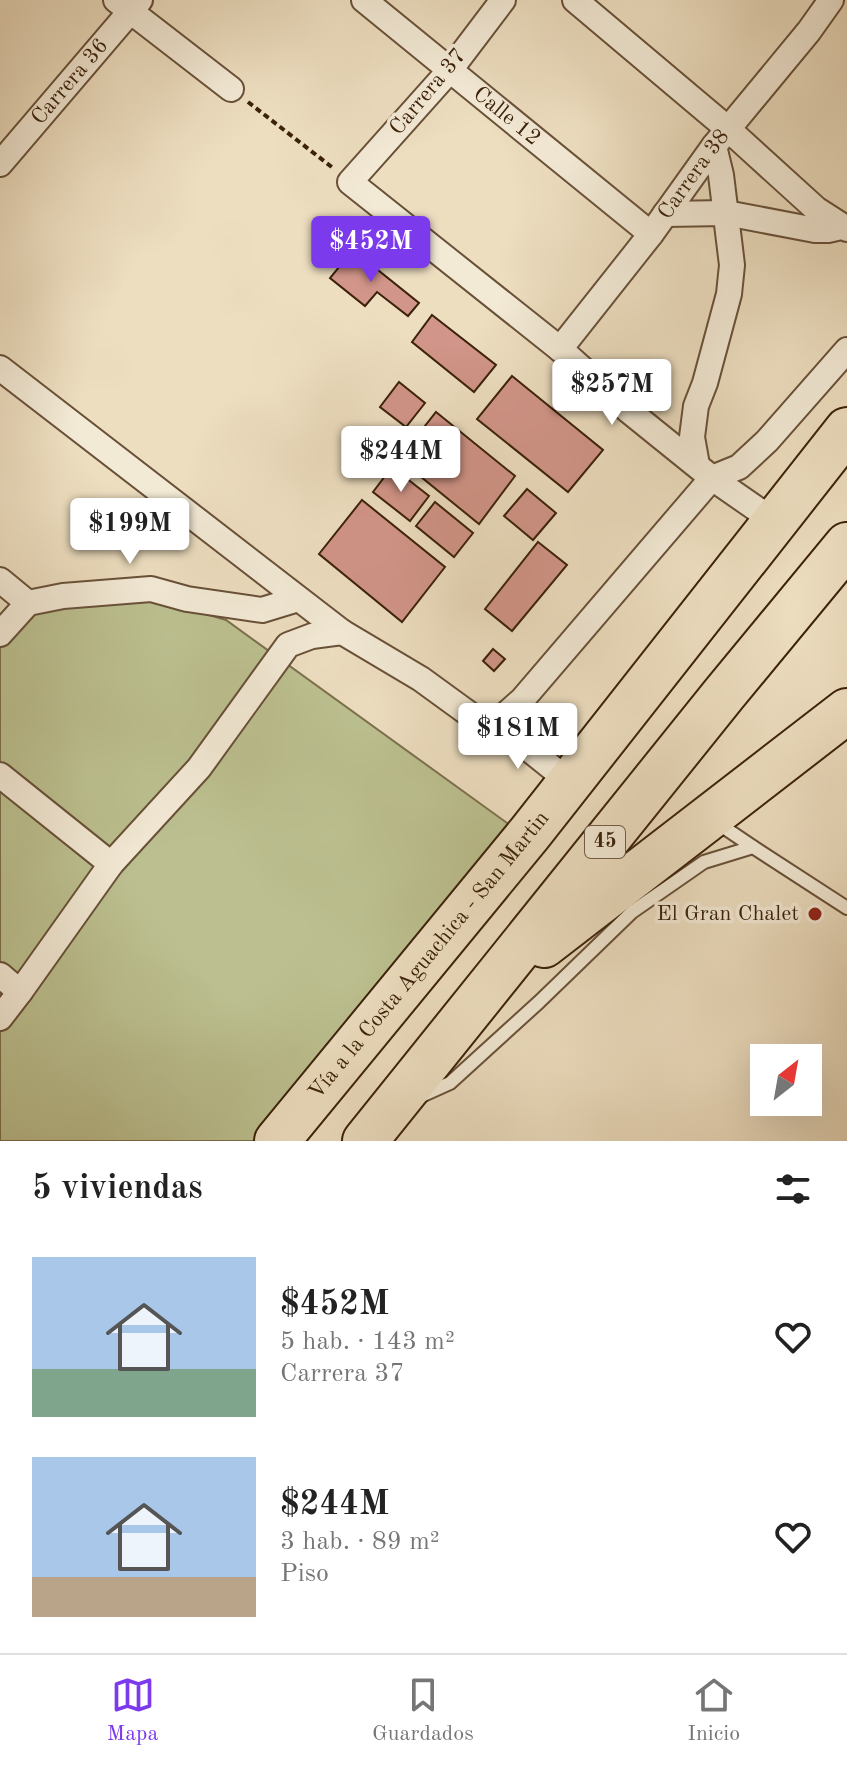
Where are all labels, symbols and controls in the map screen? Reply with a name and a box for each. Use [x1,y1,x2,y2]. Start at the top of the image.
street label: Carrera 36 [28,35,113,129]
street label: Carrera 37 [386,45,470,139]
street label: Calle 12 [469,83,544,150]
street label: Carrera 38 [654,125,734,224]
pin: $452M [315,216,427,284]
text: $452M [329,229,413,255]
pin: $257M [556,359,668,427]
text: $257M [570,372,654,398]
pin: $244M [345,426,457,494]
text: $244M [359,439,443,465]
pin: $199M [74,498,186,566]
text: $199M [88,511,172,537]
pin: $181M [462,703,574,771]
text: $181M [476,716,560,742]
street label: Vía a la Costa Aguachica - San Martin [305,807,554,1104]
road number: 45 [585,826,625,858]
place label: El Gran Chalet [657,903,799,925]
marker: El Gran Chalet [806,905,824,923]
north arrow [750,1044,822,1116]
map controls [750,1044,822,1116]
icon: filters [771,1167,815,1211]
text: 5 viviendas [32,1172,203,1206]
text: $452M [280,1288,389,1322]
icon: home [96,1289,192,1385]
icon: heart [771,1315,815,1359]
text: 5 hab. · 143 m² [280,1329,455,1355]
text: Carrera 37 [280,1361,405,1387]
text: $244M [280,1488,389,1522]
icon: home [96,1489,192,1585]
icon: heart [771,1515,815,1559]
text: 3 hab. · 89 m² [280,1529,440,1555]
text: Piso [280,1561,329,1587]
tab: Mapa [107,1673,158,1748]
tab: Guardados [372,1673,474,1748]
tab: Inicio [687,1673,740,1748]

